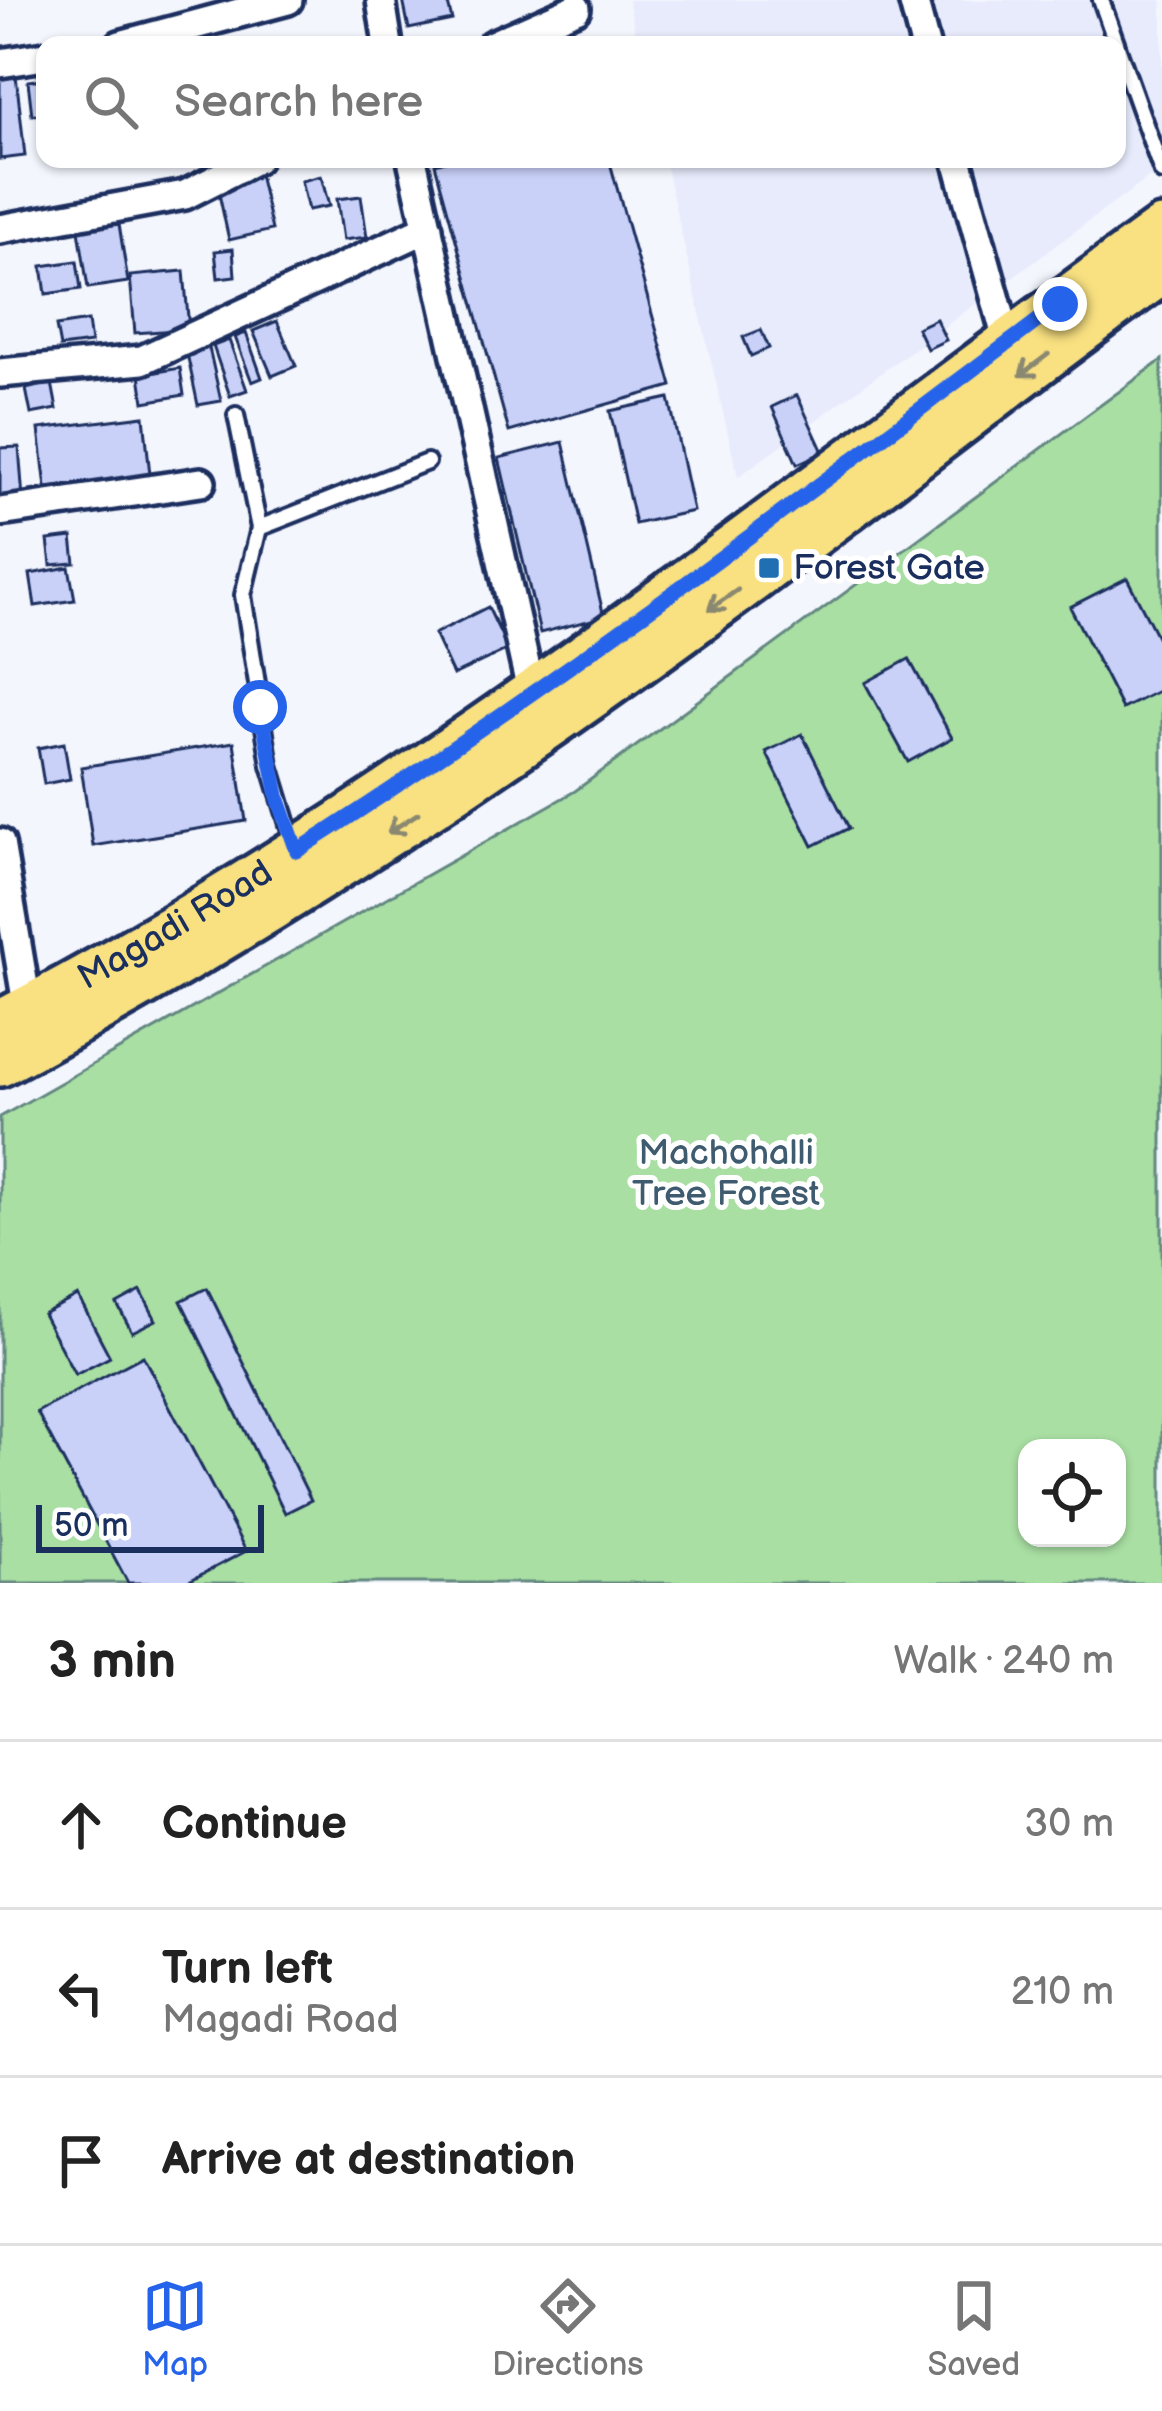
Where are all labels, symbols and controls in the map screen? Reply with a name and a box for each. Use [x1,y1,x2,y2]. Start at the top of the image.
search box [36,36,1126,168]
icon: search [78,69,144,135]
text: Search here [174,75,423,130]
route end [1033,277,1087,331]
one-way arrow [1018,352,1051,377]
place label: Forest Gate [793,547,985,590]
marker: Forest Gate [756,555,782,581]
one-way arrow [707,587,740,612]
route start [233,680,287,734]
one-way arrow [386,810,420,835]
street label: Magadi Road [70,851,280,999]
park label: Machohalli Tree Forest [632,1132,820,1216]
map controls [1018,1439,1126,1547]
button: locate [1018,1439,1126,1547]
scale bar [36,1499,264,1552]
text: 50 m [54,1506,129,1546]
text: 3 min [48,1631,176,1692]
text: Walk · 240 m [893,1638,1114,1685]
icon: ahead [48,1792,114,1858]
text: Continue [162,1797,347,1852]
text: 30 m [1024,1801,1114,1848]
text: Turn left [162,1942,333,1997]
icon: left [48,1960,114,2026]
text: 210 m [1011,1969,1114,2016]
text: Magadi Road [162,1997,399,2044]
icon: arrive [48,2128,114,2194]
text: Arrive at destination [162,2133,575,2188]
tab: Map [142,2273,208,2385]
tab: Directions [492,2273,644,2385]
tab: Saved [927,2273,1020,2385]

